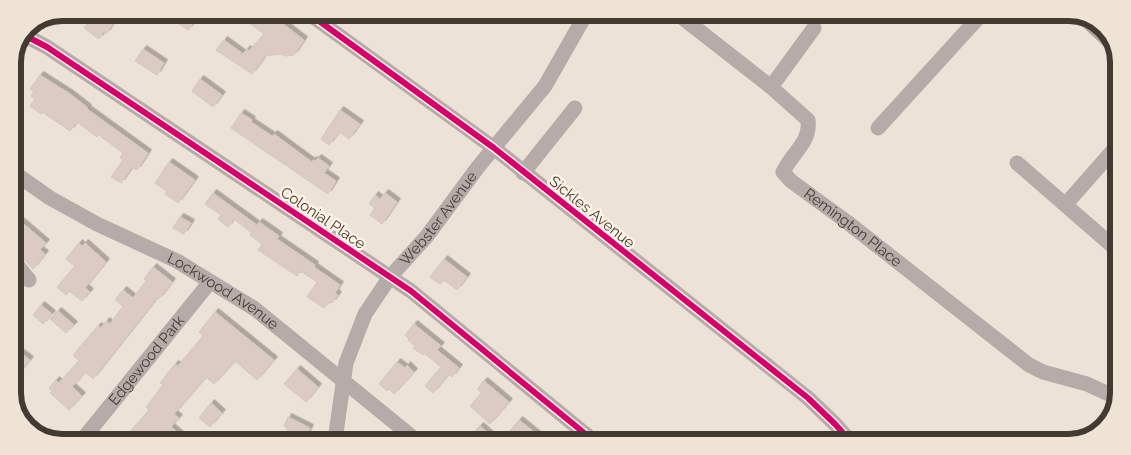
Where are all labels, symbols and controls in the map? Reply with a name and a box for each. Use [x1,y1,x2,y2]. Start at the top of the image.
street label: Webster Avenue [396,168,481,269]
street label: Sickles Avenue [546,172,638,252]
street label: Colonial Place [277,183,369,253]
street label: Remington Place [800,184,906,271]
street label: Lockwood Avenue [165,249,282,334]
street label: Edgewood Park [105,312,188,409]

